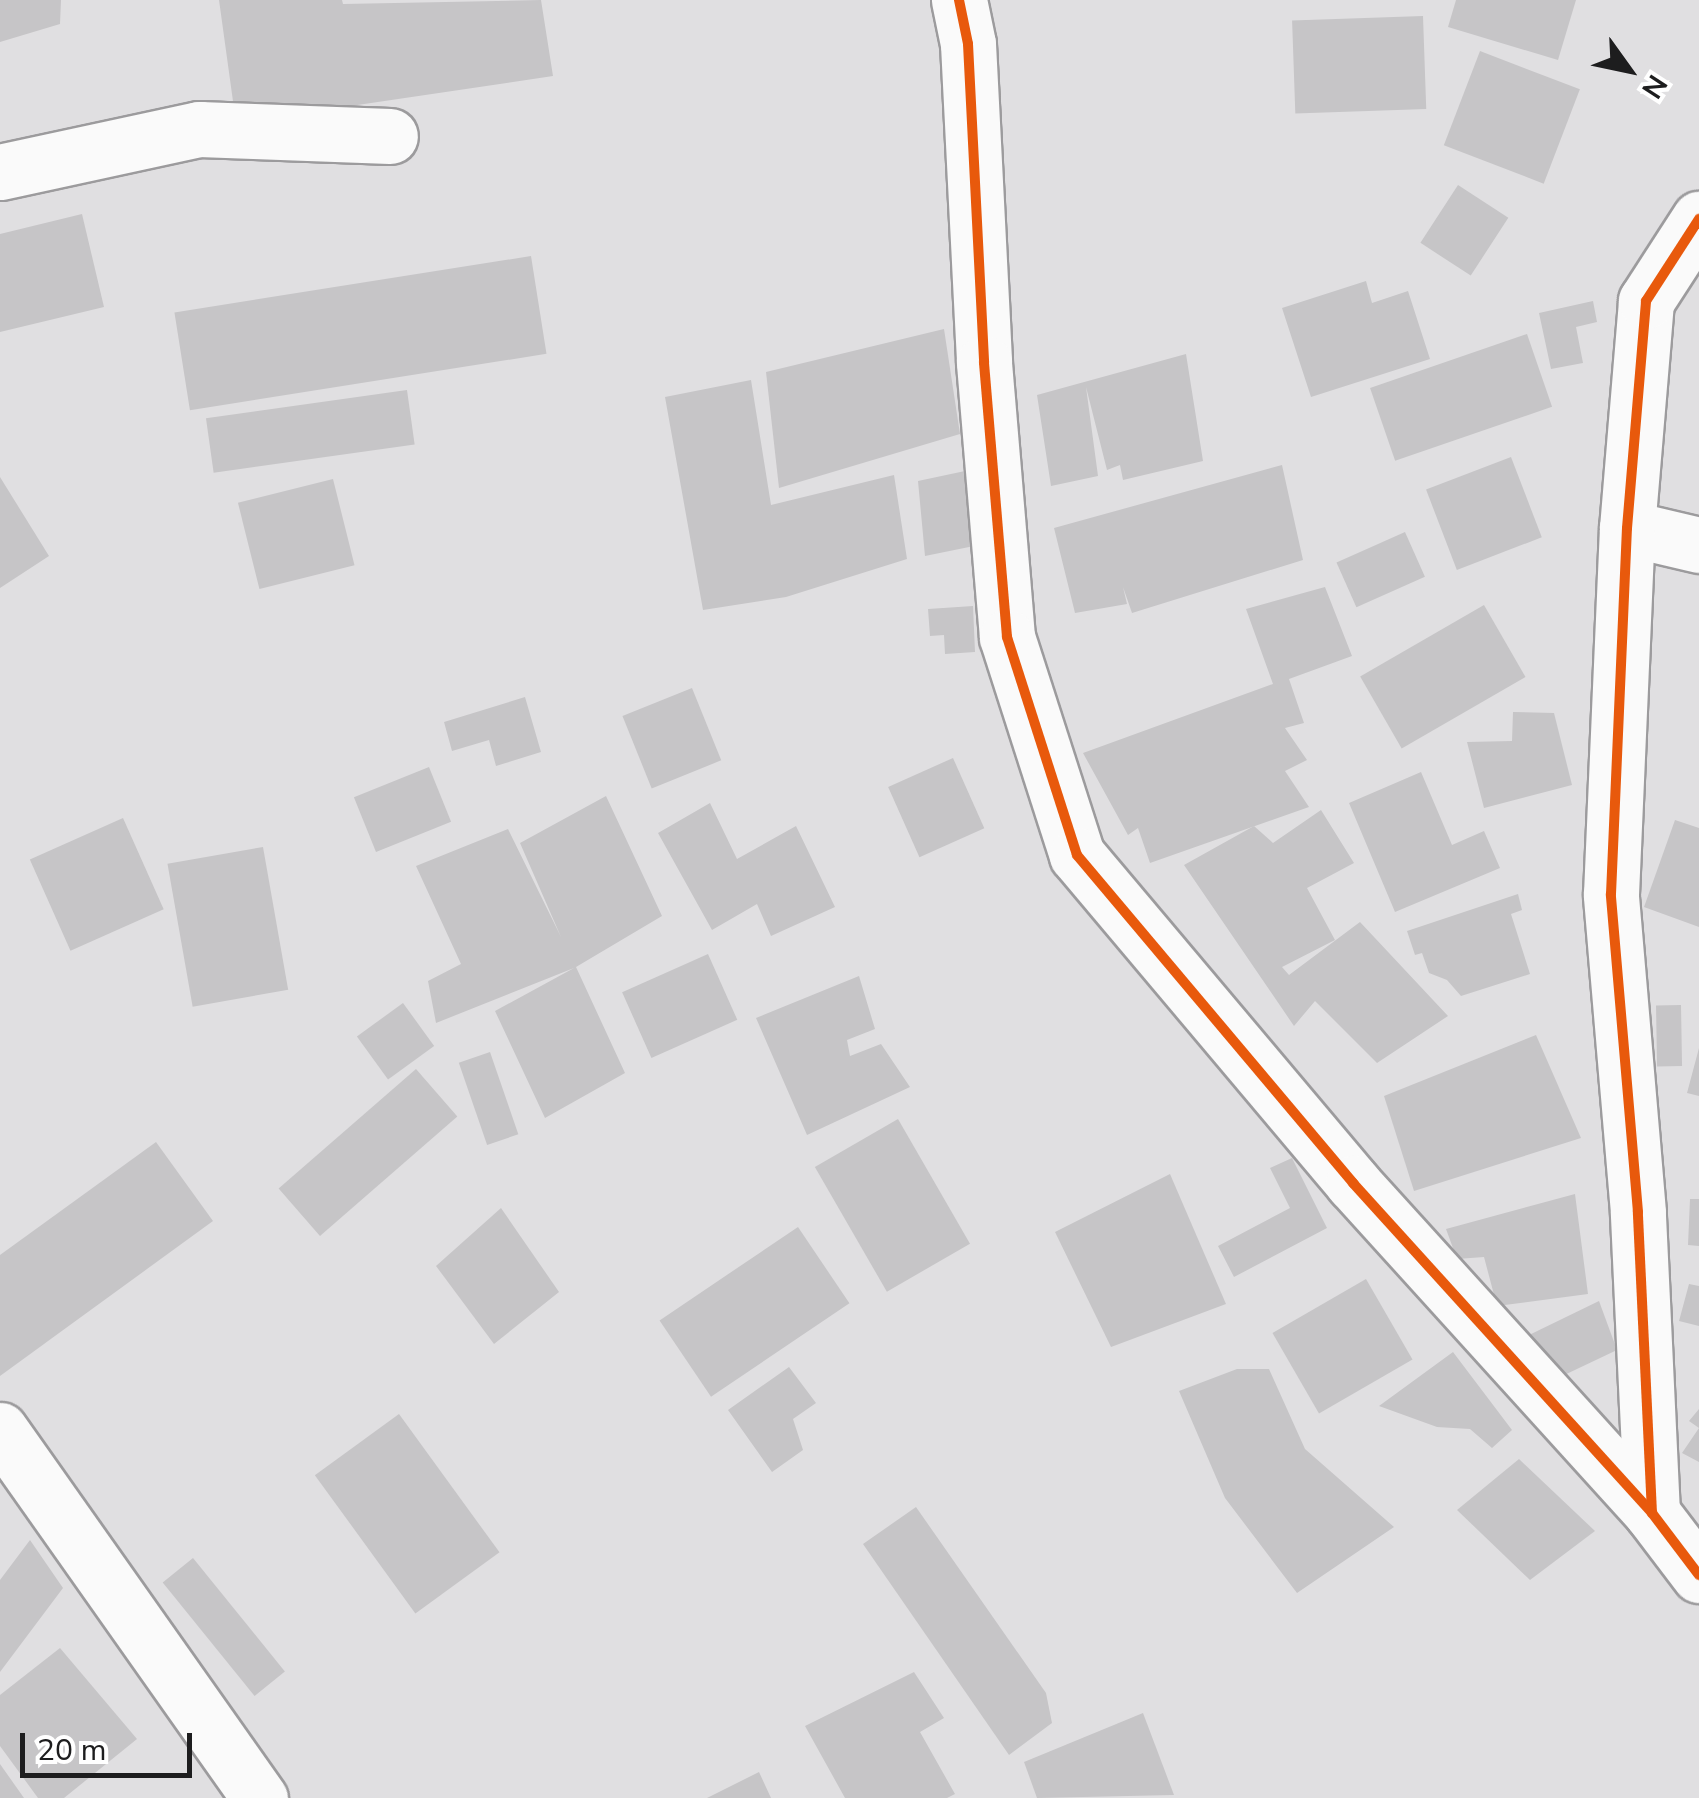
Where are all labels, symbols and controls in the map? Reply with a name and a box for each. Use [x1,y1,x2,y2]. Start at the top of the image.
north arrow [1579,20,1679,120]
text: N [1633,67,1676,105]
scale bar [25,1713,198,1775]
text: 20 m [37,1730,106,1771]

